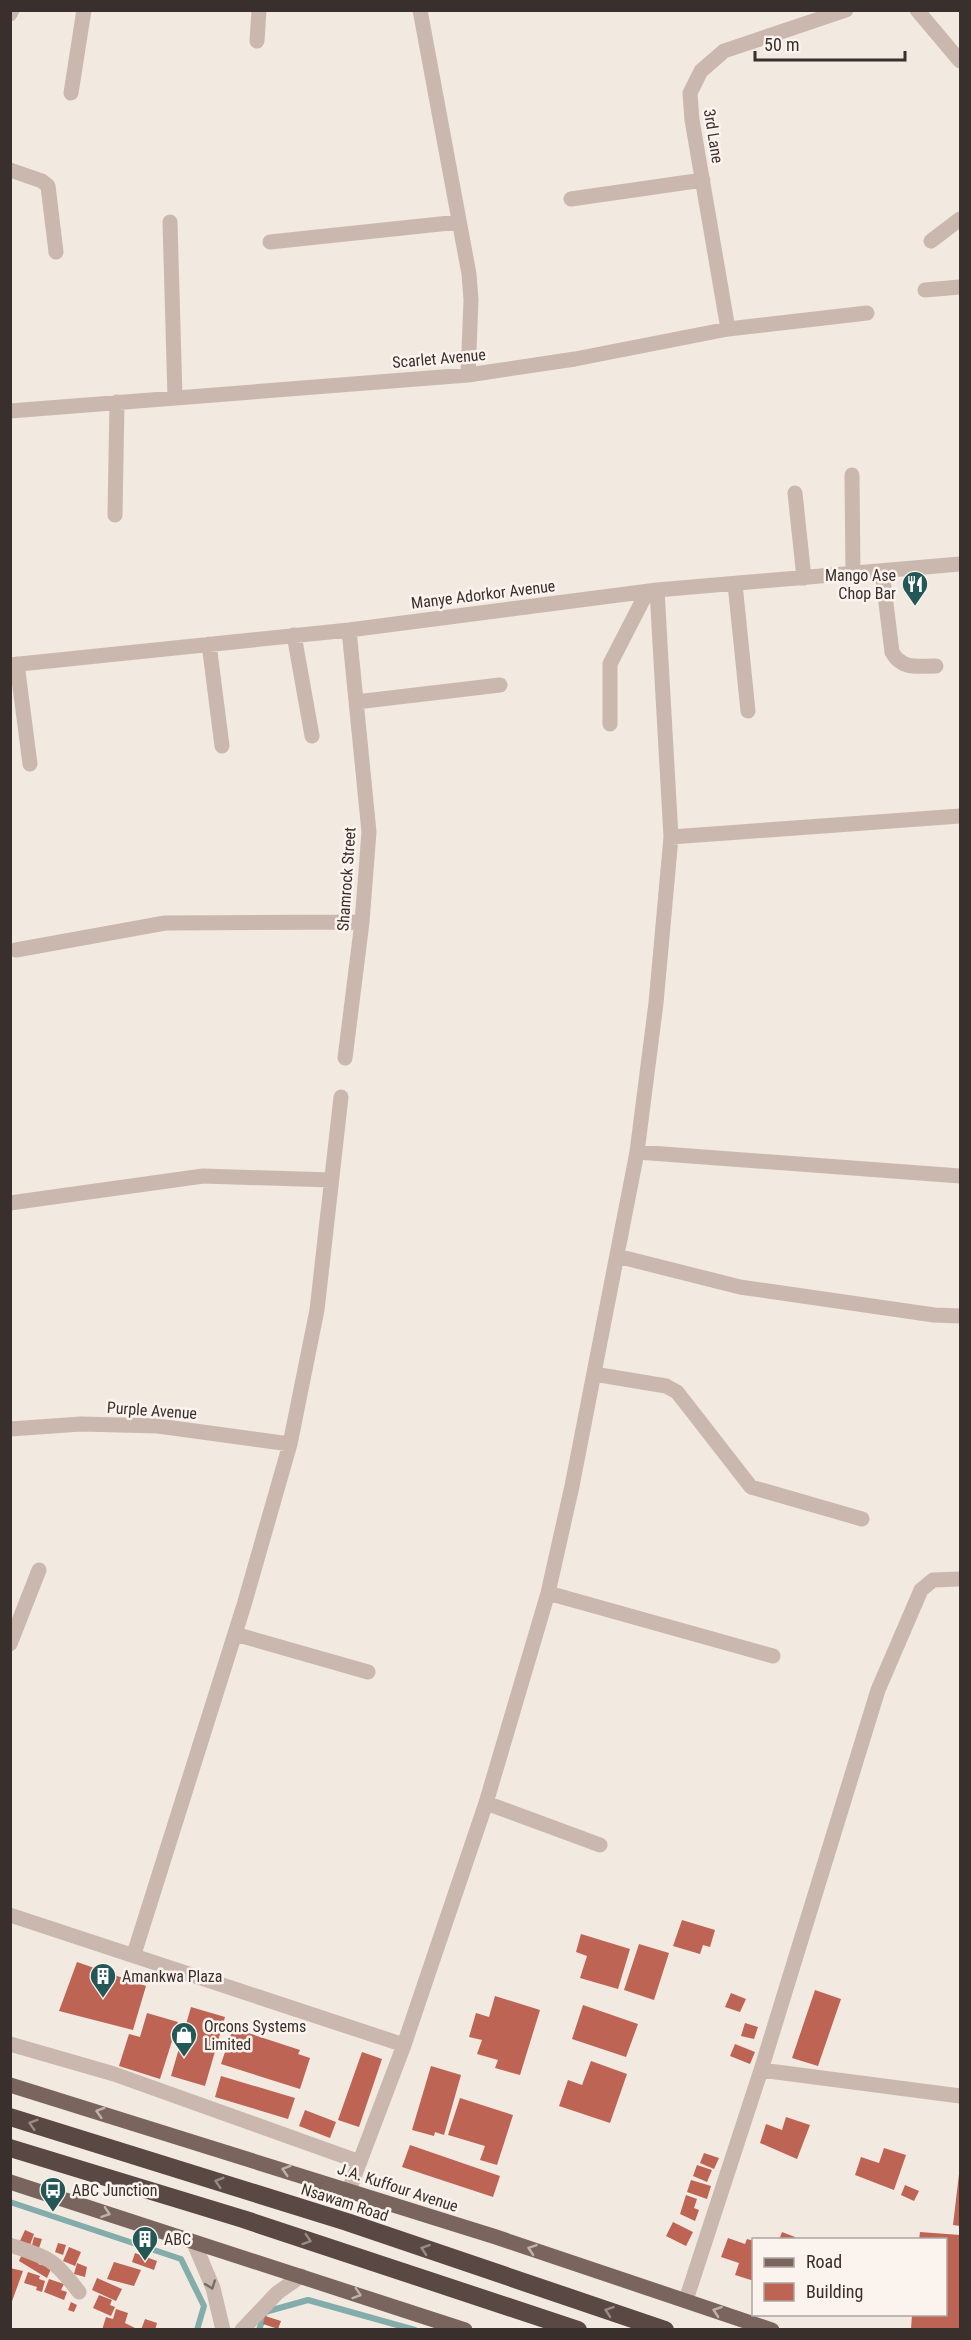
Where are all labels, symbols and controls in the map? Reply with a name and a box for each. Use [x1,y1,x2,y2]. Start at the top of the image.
scale bar [755,24,905,62]
text: 50 m [764,34,799,55]
street label: 3rd Lane [700,108,727,165]
street label: Scarlet Avenue [391,345,487,372]
place label: Mango Ase Chop Bar [825,566,896,603]
restaurant icon: Mango Ase Chop Bar [900,569,930,607]
street label: Manye Adorkor Avenue [410,576,556,613]
street label: Shamrock Street [333,826,360,932]
street label: Purple Avenue [106,1398,198,1423]
building icon: Amankwa Plaza [88,1961,118,1999]
place label: Amankwa Plaza [122,1967,223,1986]
place label: Orcons Systems Limited [204,2017,306,2054]
shop icon: Orcons Systems Limited [169,2020,199,2058]
one-way arrow [95,2107,106,2120]
one-way arrow [28,2118,39,2131]
street label: J.A. Kuffour Avenue [335,2159,461,2216]
one-way arrow [281,2165,292,2178]
bus stop icon: ABC Junction [38,2175,68,2213]
one-way arrow [214,2177,225,2189]
street label: Nsawam Road [299,2179,391,2226]
place label: ABC Junction [72,2181,158,2200]
one-way arrow [100,2206,111,2219]
building icon: ABC [130,2224,160,2262]
place label: ABC [164,2230,191,2249]
one-way arrow [301,2233,312,2245]
legend [752,2238,947,2316]
one-way arrow [420,2243,431,2256]
one-way arrow [527,2243,538,2256]
text: Road [806,2251,842,2272]
one-way arrow [203,2280,216,2290]
text: Building [806,2281,863,2302]
one-way arrow [351,2287,362,2300]
one-way arrow [604,2306,615,2318]
one-way arrow [712,2306,723,2318]

